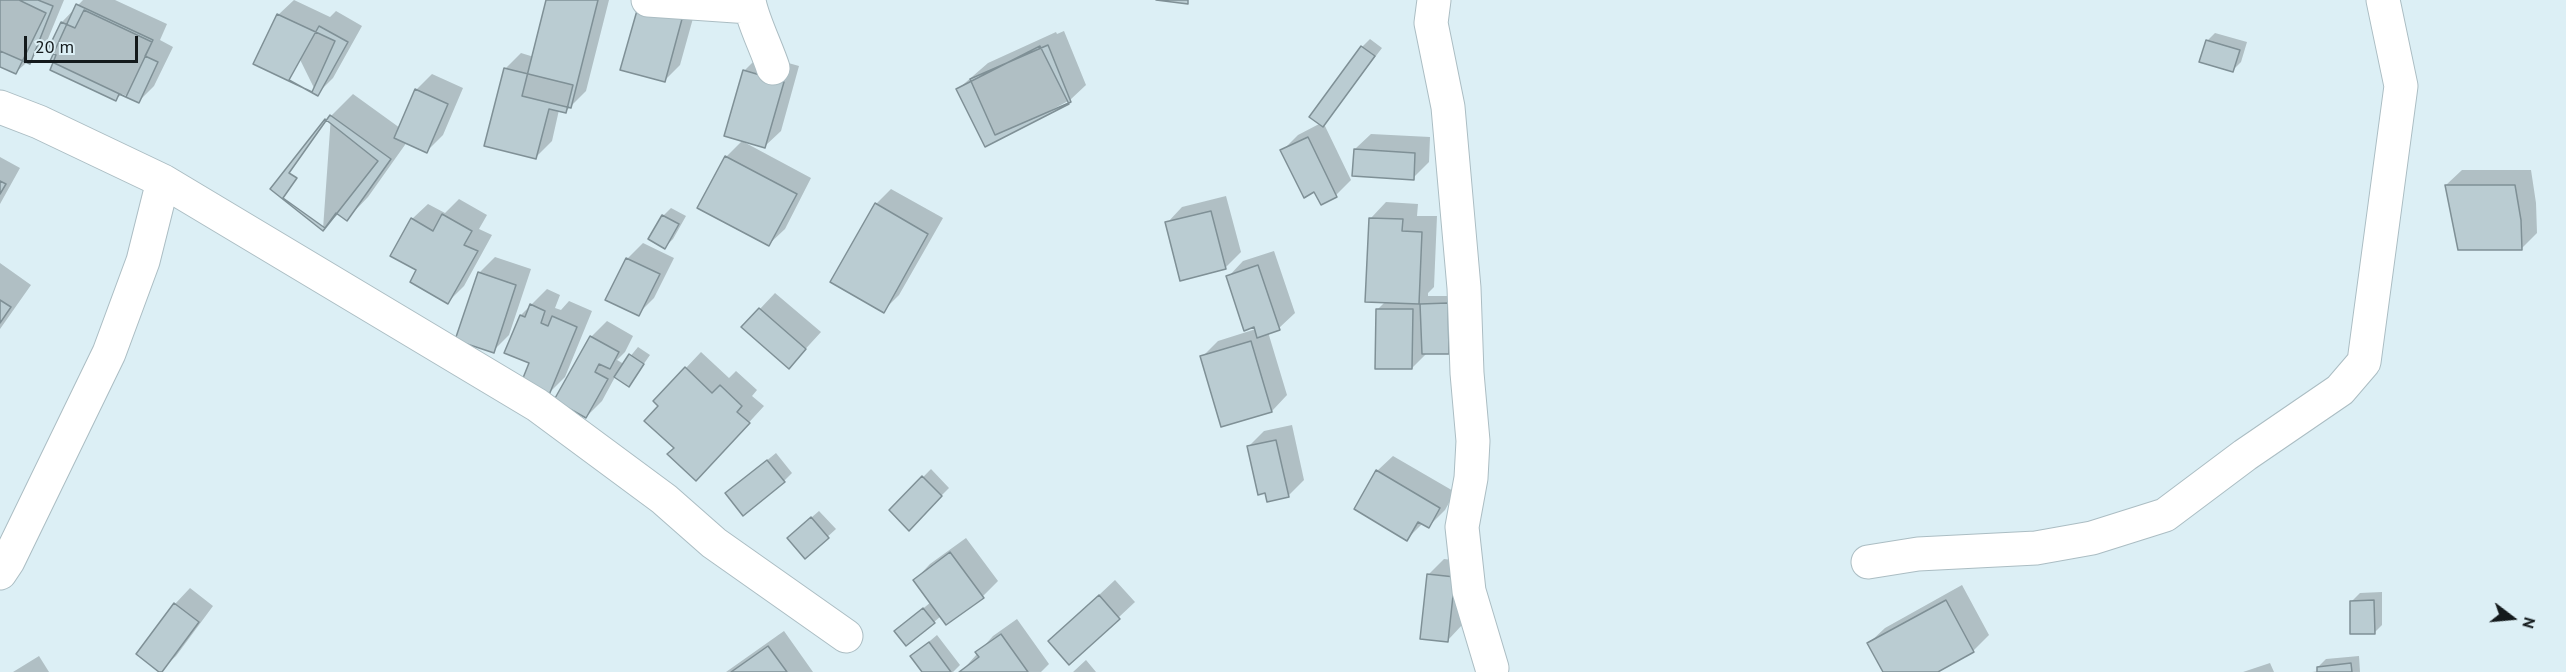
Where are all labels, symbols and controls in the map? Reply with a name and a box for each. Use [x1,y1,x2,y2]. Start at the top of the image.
scale bar [27,24,141,62]
text: 20 m [35,35,74,58]
north arrow [2482,588,2542,648]
text: N [2518,615,2540,631]

